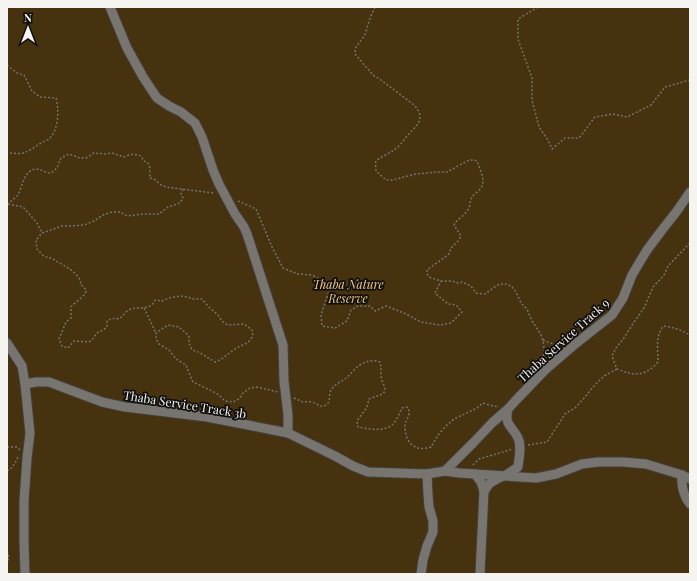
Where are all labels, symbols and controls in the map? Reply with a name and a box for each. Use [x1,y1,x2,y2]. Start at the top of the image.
north arrow [8,8,48,48]
text: N [24,10,32,25]
park label: Thaba Nature Reserve [312,276,384,306]
street label: Thaba Service Track 9 [514,295,612,385]
street label: Thaba Service Track 3b [122,386,248,422]

